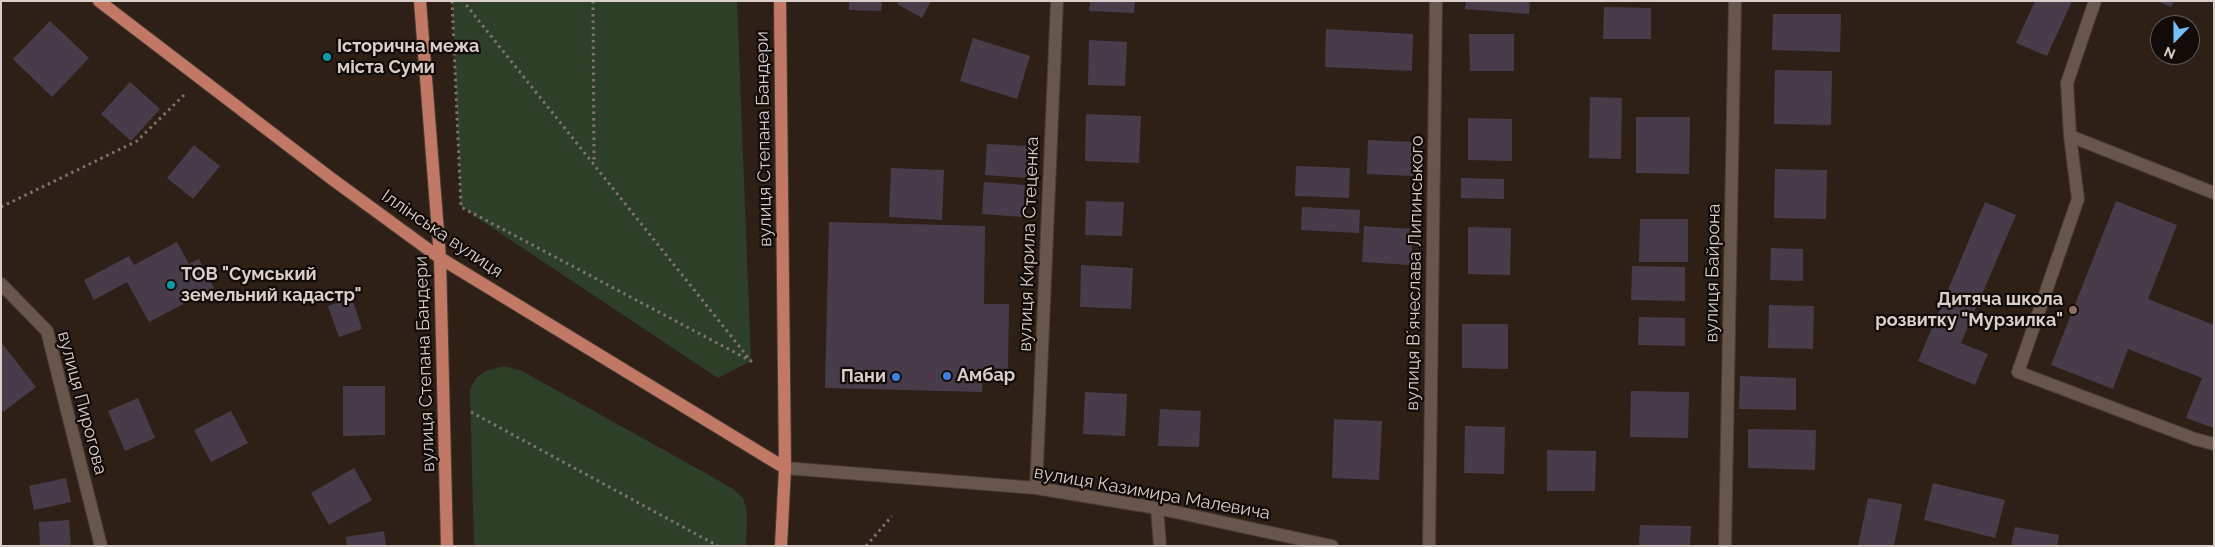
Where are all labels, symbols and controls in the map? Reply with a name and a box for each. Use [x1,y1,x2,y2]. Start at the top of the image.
north arrow [2150,15,2200,65]
street label: вулиця Степана Бандери [751,31,777,247]
place label: Історична межа міста Суми [337,36,479,78]
text: N [2162,44,2178,62]
marker: Історична межа міста Суми [321,51,333,63]
street label: вулиця Вʼячеслава Липинського [1402,135,1428,411]
street label: вулиця Кирила Стеценка [1014,136,1044,352]
street label: Іллінська вулиця [377,185,507,283]
street label: вулиця Байрона [1701,203,1725,343]
street label: вулиця Степана Бандери [410,256,440,472]
place label: ТОВ "Сумський земельний кадастр" [181,264,362,306]
marker: ТОВ "Сумський земельний кадастр" [165,279,177,291]
place label: Дитяча школа розвитку "Мурзилка" [1875,289,2063,332]
marker: Дитяча школа розвитку "Мурзилка" [2067,304,2079,316]
street label: вулиця Пирогова [52,329,112,477]
place label: Амбар [957,365,1015,387]
place label: Пани [841,366,886,388]
marker: Амбар [941,370,953,382]
marker: Пани [890,371,902,383]
street label: вулиця Казимира Малевича [1032,462,1272,524]

